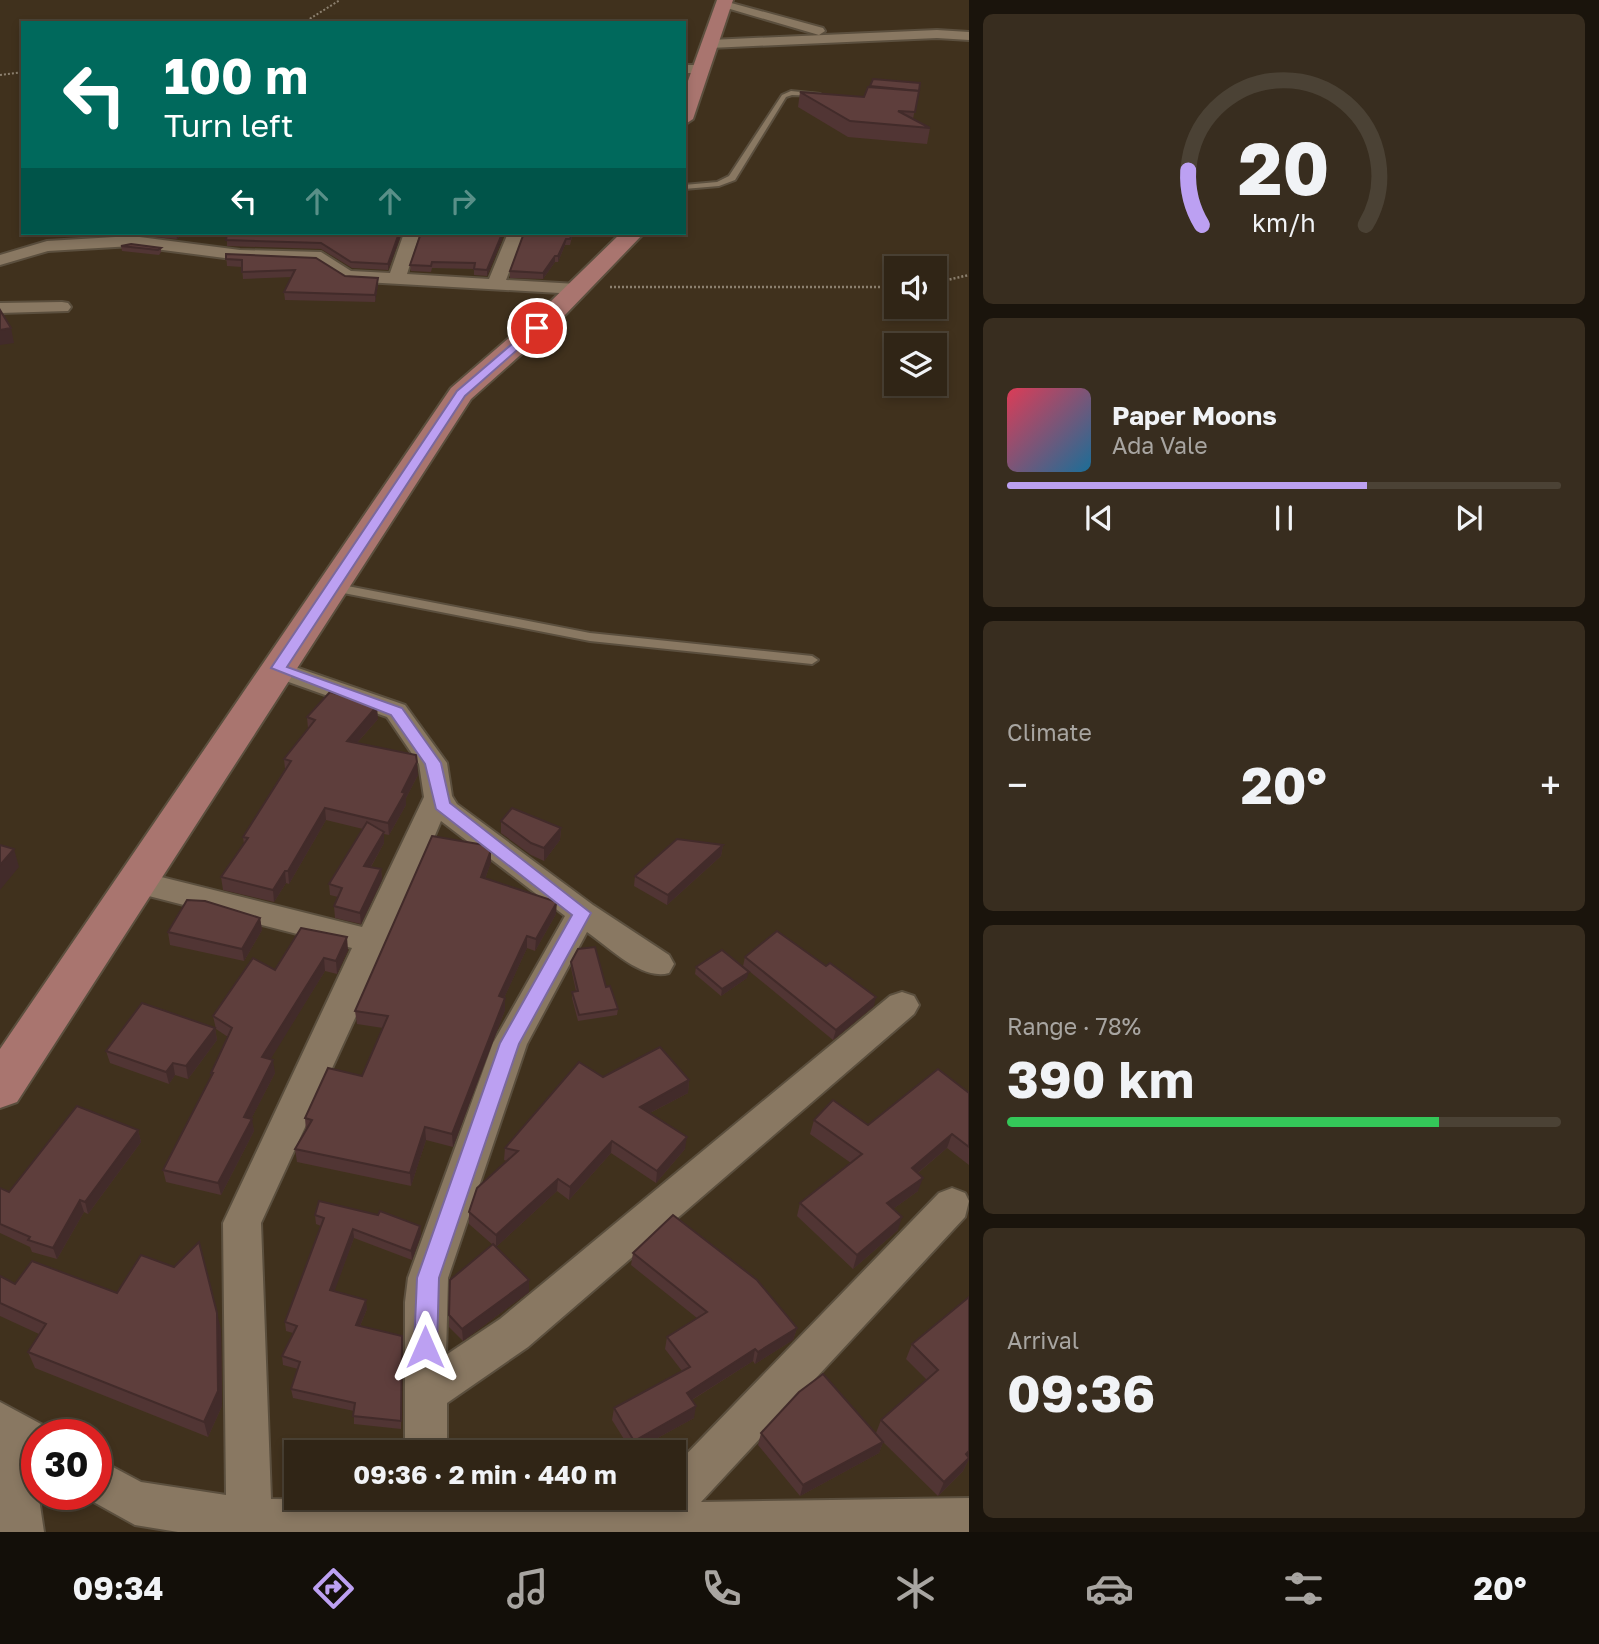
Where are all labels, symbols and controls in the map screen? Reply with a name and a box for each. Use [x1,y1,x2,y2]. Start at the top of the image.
text: 100 m [164,46,308,105]
icon: left [49,49,140,140]
text: Turn left [164,106,293,144]
text: 20 [1238,124,1330,211]
icon: left [225,182,263,220]
icon: ahead [298,182,336,220]
icon: ahead [371,182,409,220]
icon: right [444,182,482,220]
text: km/h [1252,207,1316,238]
map controls [884,256,947,396]
button: sound [884,256,947,319]
pin [507,298,567,358]
icon: arrive [518,309,556,347]
button: layers [884,333,947,396]
text: Paper Moons [1112,400,1277,431]
text: Ada Vale [1112,431,1208,459]
icon: previous [1080,499,1118,537]
icon: pause [1265,499,1303,537]
icon: next [1450,499,1488,537]
text: Climate [1007,718,1092,746]
text: 20° [1241,753,1327,815]
text: − [1007,762,1028,807]
text: + [1540,762,1561,807]
text: Range · 78% [1007,1012,1141,1040]
text: 390 km [1007,1047,1194,1109]
position arrow [388,1310,462,1384]
text: Arrival [1007,1326,1079,1354]
text: 09:36 [1007,1361,1155,1423]
speed limit sign: 30 [21,1419,112,1510]
text: 09:36 · 2 min · 440 m [353,1459,617,1490]
icon: directions [309,1564,358,1613]
icon: music [503,1564,552,1613]
icon: phone [697,1564,746,1613]
icon: climate [891,1564,940,1613]
icon: car [1085,1564,1134,1613]
icon: filters [1279,1564,1328,1613]
text: 09:34 [73,1569,163,1607]
text: 20° [1474,1569,1526,1607]

